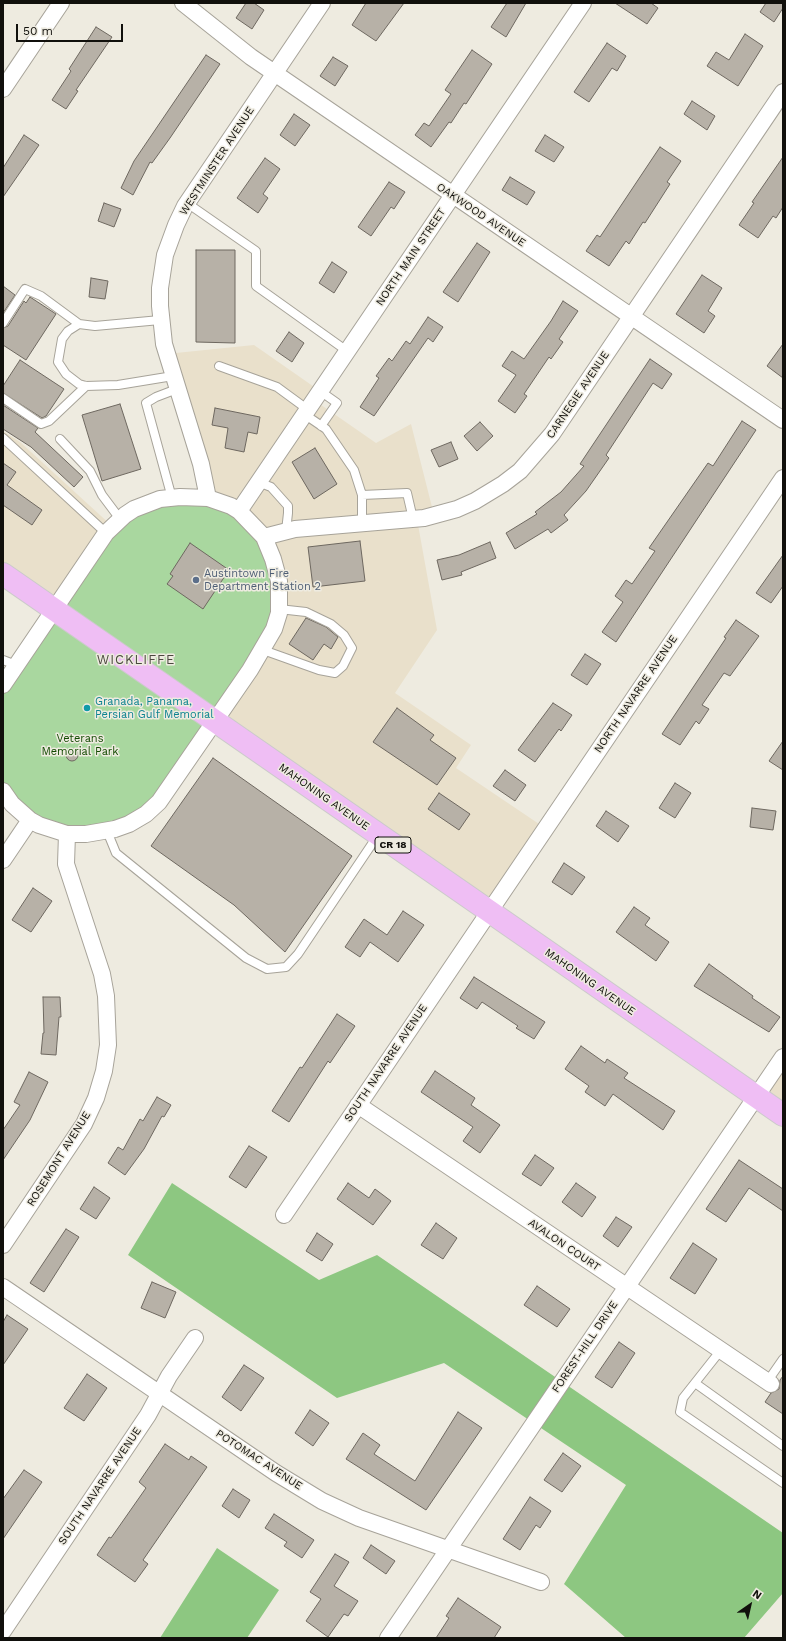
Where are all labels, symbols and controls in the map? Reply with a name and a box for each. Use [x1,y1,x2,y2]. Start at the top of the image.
scale bar [18,16,125,42]
text: 50 m [23,24,53,38]
street label: WESTMINSTER AVENUE [177,104,257,218]
street label: OAKWOOD AVENUE [434,180,528,250]
street label: NORTH MAIN STREET [373,206,449,308]
street label: CARNEGIE AVENUE [544,349,612,441]
place label: Austintown Fire Department Station 2 [204,567,321,593]
marker: Austintown Fire Department Station 2 [191,575,201,585]
street label: NORTH NAVARRE AVENUE [592,633,680,755]
district label: WICKLIFFE [97,652,175,668]
place label: Granada, Panama, Persian Gulf Memorial [95,695,214,721]
marker: Granada, Panama, Persian Gulf Memorial [82,703,92,713]
park label: Veterans Memorial Park [41,732,119,758]
street label: MAHONING AVENUE [276,761,372,833]
road number: CR 18 [375,837,411,853]
street label: MAHONING AVENUE [542,946,638,1018]
street label: SOUTH NAVARRE AVENUE [342,1002,430,1124]
street label: ROSEMONT AVENUE [24,1109,94,1209]
street label: AVALON COURT [525,1216,603,1274]
street label: FOREST-HILL DRIVE [549,1299,621,1395]
street label: SOUTH NAVARRE AVENUE [56,1425,144,1547]
street label: POTOMAC AVENUE [213,1427,305,1493]
north arrow [730,1585,770,1625]
text: N [750,1587,764,1602]

